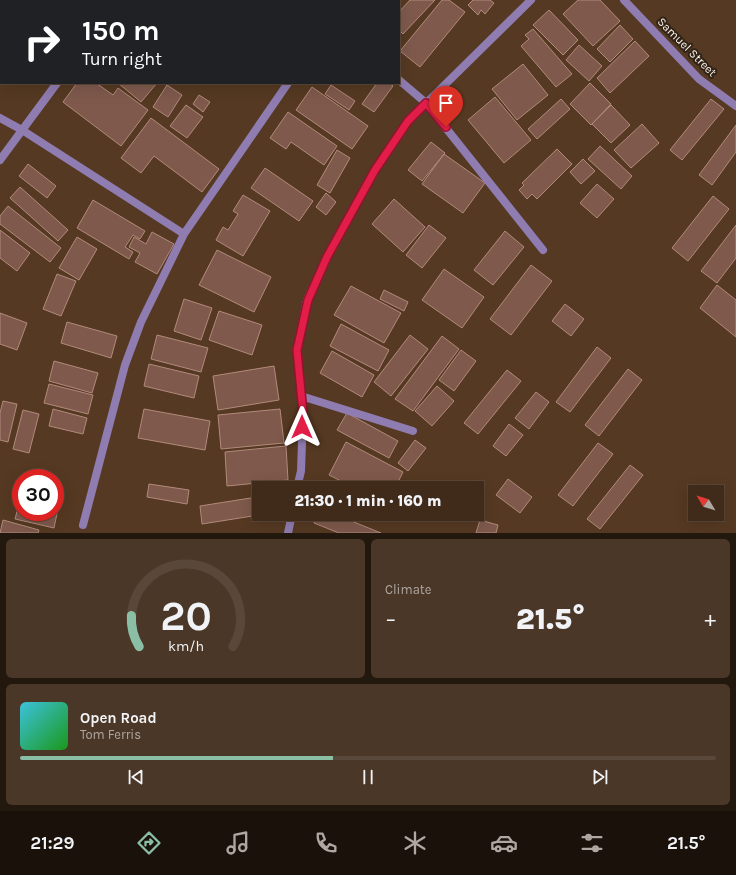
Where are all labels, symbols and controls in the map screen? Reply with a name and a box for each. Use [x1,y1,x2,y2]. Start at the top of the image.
text: 150 m [82,14,160,47]
street label: Samuel Street [655,15,720,80]
icon: right [16,16,68,68]
text: Turn right [82,48,162,70]
pin [429,86,463,127]
icon: arrive [435,92,457,114]
position arrow [281,406,323,448]
speed limit sign: 30 [12,469,64,521]
north arrow [688,485,724,521]
map controls [688,485,724,521]
text: 21:30 · 1 min · 160 m [295,492,441,510]
text: Climate [385,582,431,597]
text: 20 [160,591,211,639]
text: 21.5° [516,601,585,637]
text: − [385,606,397,632]
text: + [704,606,716,632]
text: km/h [167,637,204,654]
text: Open Road [80,709,157,727]
text: Tom Ferris [80,727,141,742]
icon: previous [125,766,147,788]
icon: pause [357,766,379,788]
icon: next [589,766,611,788]
icon: directions [135,829,163,857]
icon: music [224,829,252,857]
icon: phone [312,829,340,857]
icon: climate [401,829,429,857]
icon: car [490,829,518,857]
icon: filters [578,829,606,857]
text: 21:29 [30,832,74,854]
text: 21.5° [667,832,706,854]

